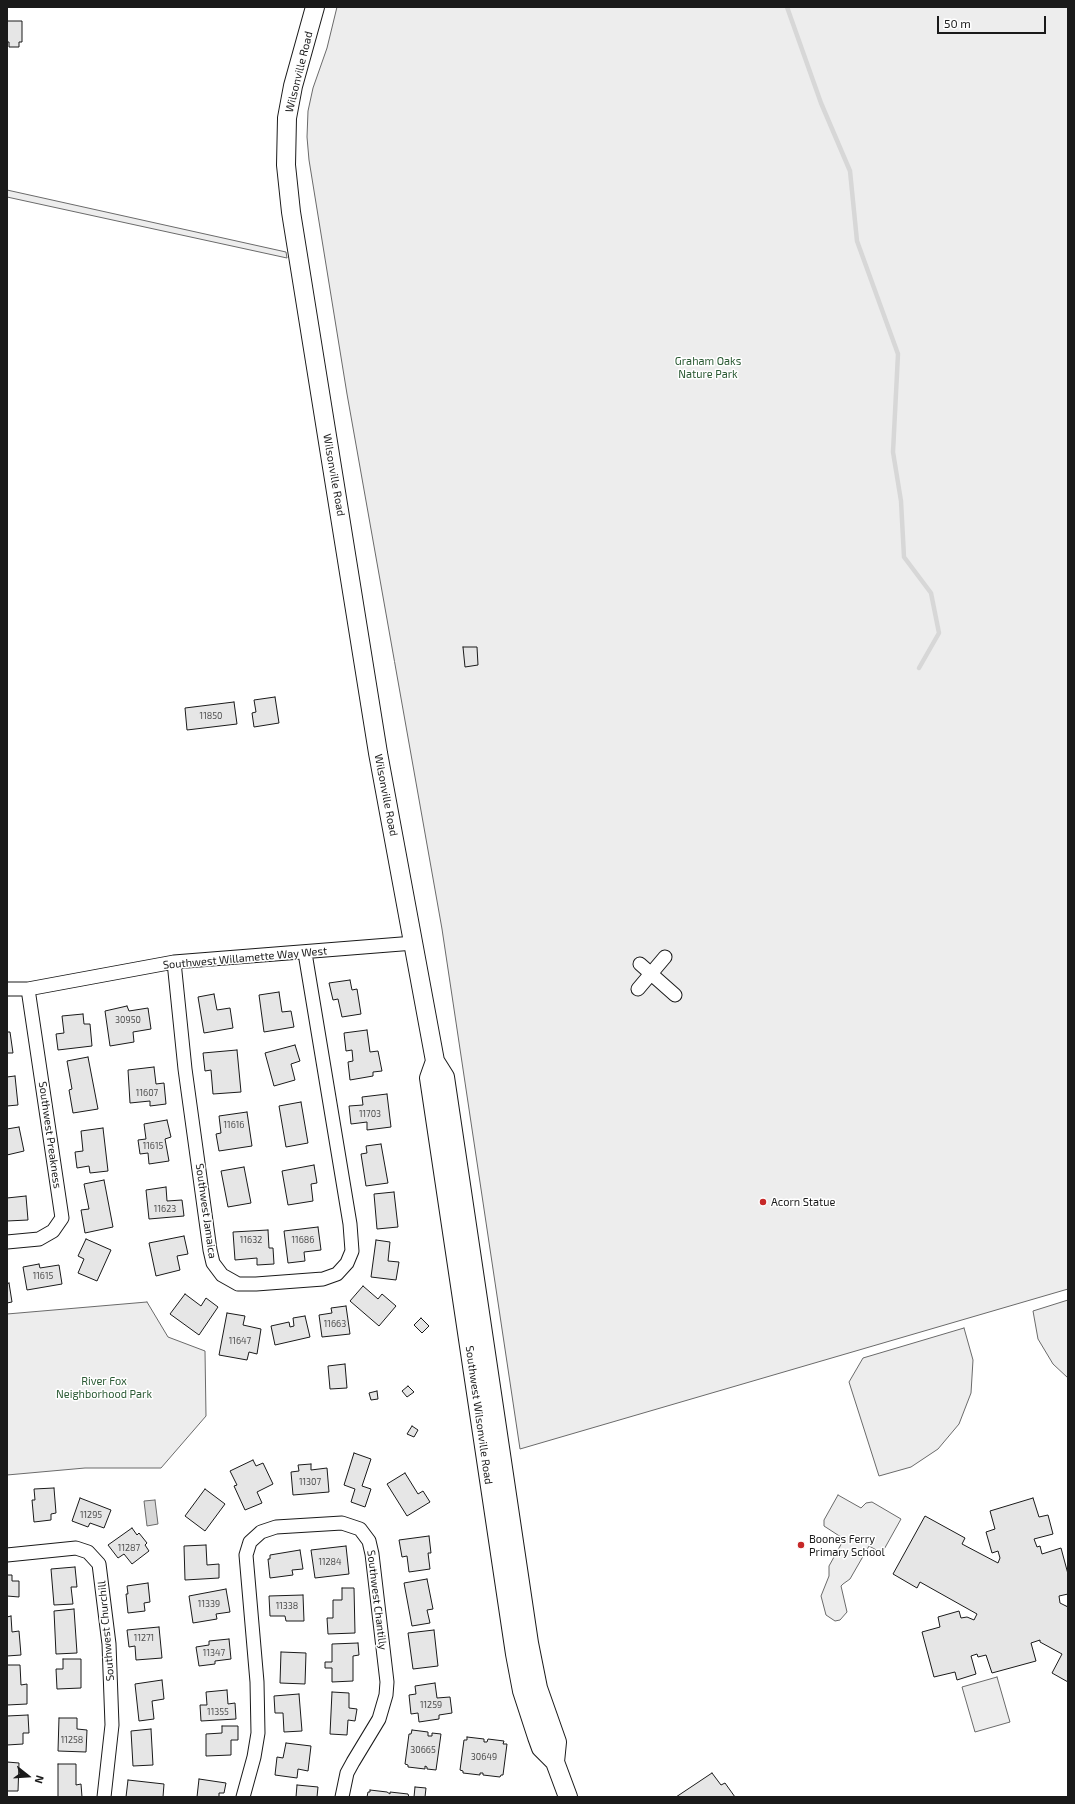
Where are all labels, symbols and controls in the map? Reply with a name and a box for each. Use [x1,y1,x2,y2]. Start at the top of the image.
scale bar [939,8,1048,34]
text: 50 m [944,16,971,30]
street label: Wilsonville Road [283,30,315,114]
park label: Graham Oaks Nature Park [675,354,741,380]
street label: Wilsonville Road [320,433,348,517]
house number: 11850 [200,711,222,721]
street label: Wilsonville Road [372,753,400,837]
street label: Southwest Willamette Way West [162,944,328,972]
house number: 30950 [115,1015,141,1025]
street label: Southwest Preakness [36,1080,64,1190]
house number: 11607 [136,1088,158,1098]
house number: 11703 [359,1109,381,1119]
house number: 11616 [223,1120,245,1130]
house number: 11615 [143,1141,163,1151]
street label: Southwest Jamaica [193,1163,219,1259]
place label: Acorn Statue [771,1195,835,1209]
marker: Acorn Statue [758,1197,768,1207]
house number: 11623 [154,1204,176,1214]
house number: 11632 [240,1235,262,1245]
house number: 11686 [292,1235,314,1245]
house number: 11615 [33,1271,53,1281]
house number: 11663 [324,1319,346,1329]
house number: 11647 [229,1336,251,1346]
street label: Southwest Wilsonville Road [463,1345,495,1485]
park label: River Fox Neighborhood Park [56,1374,152,1400]
house number: 11307 [299,1477,321,1487]
house number: 11295 [80,1510,102,1520]
place label: Boones Ferry Primary School [809,1532,885,1558]
marker: Boones Ferry Primary School [796,1540,806,1550]
house number: 11287 [118,1543,140,1553]
street label: Southwest Chantilly [364,1549,390,1651]
house number: 11284 [318,1557,342,1567]
street label: Southwest Churchill [95,1580,117,1682]
house number: 11339 [198,1599,220,1609]
house number: 11338 [276,1601,298,1611]
house number: 11271 [134,1633,154,1643]
house number: 11347 [203,1648,225,1658]
house number: 11259 [420,1700,442,1710]
house number: 11355 [207,1707,229,1717]
house number: 11258 [61,1735,83,1745]
house number: 30665 [410,1745,436,1755]
house number: 30649 [471,1752,497,1762]
north arrow [8,1756,48,1796]
text: N [33,1774,47,1785]

